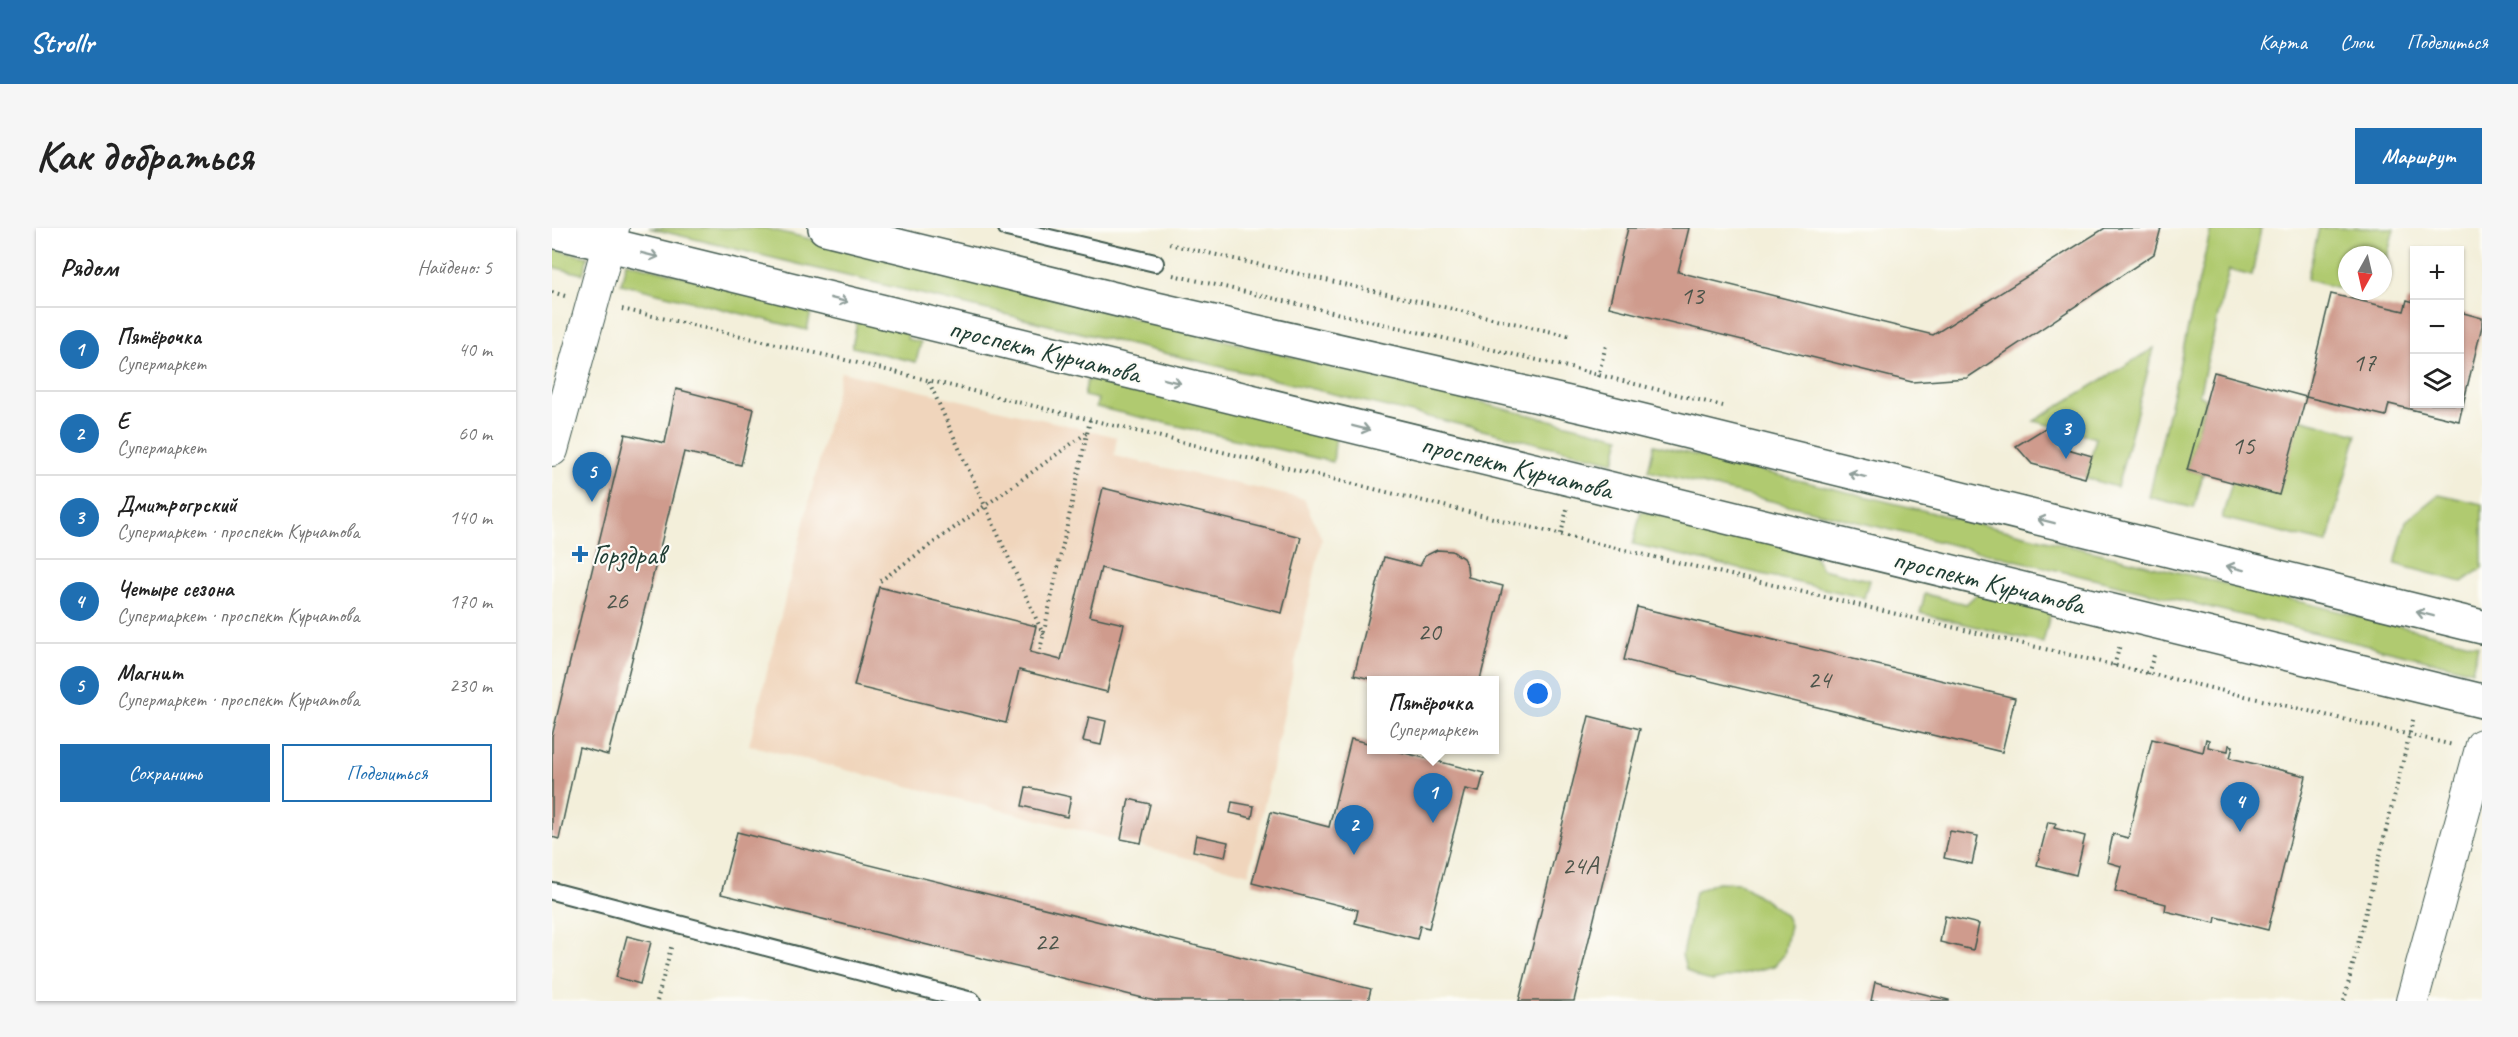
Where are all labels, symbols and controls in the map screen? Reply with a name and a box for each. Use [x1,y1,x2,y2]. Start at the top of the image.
text: Strollr [30,25,94,60]
text: Карта [2259,29,2307,55]
text: Слои [2340,29,2374,55]
text: Поделиться [2407,29,2488,55]
button: Маршрут [2355,128,2482,184]
text: Как добраться [36,130,253,183]
north arrow [2338,246,2392,300]
map controls [2410,246,2464,408]
button: + [2410,246,2464,300]
one-way arrow [640,249,659,261]
text: Рядом [60,251,118,284]
text: Найдено: 5 [417,255,492,280]
house number: 13 [1680,279,1706,312]
one-way arrow [830,295,849,307]
button: − [2410,300,2464,354]
street label: проспект Курчатова [946,310,1147,392]
text: Пятёрочка [117,323,201,351]
text: 1 [75,337,84,362]
text: 40 m [458,337,492,362]
house number: 17 [2352,346,2377,379]
text: Супермаркет [117,351,206,376]
button: layers [2410,354,2464,408]
one-way arrow [1162,376,1181,388]
text: Е [117,407,129,435]
pin: 3 [2046,410,2086,459]
text: 2 [75,421,84,446]
text: 60 m [458,421,492,446]
one-way arrow [1351,422,1370,434]
street label: проспект Курчатова [1418,426,1619,508]
house number: 15 [2231,429,2256,462]
text: Супермаркет [117,435,206,460]
pin: 5 [572,452,612,502]
one-way arrow [1848,468,1867,480]
text: Дмитрогрский [117,491,237,519]
text: 3 [75,505,84,530]
text: 140 m [449,505,492,530]
one-way arrow [2037,515,2056,527]
text: Супермаркет · проспект Курчатова [117,519,360,544]
place label: Горздрав [592,537,670,572]
street label: проспект Курчатова [1890,541,2091,623]
marker: Горздрав [573,547,587,561]
one-way arrow [2226,561,2245,573]
text: Четыре сезона [117,575,233,603]
house number: 26 [604,584,629,617]
text: 4 [75,589,84,614]
text: 170 m [449,589,492,614]
text: Супермаркет · проспект Курчатова [117,603,360,628]
one-way arrow [2416,607,2435,619]
house number: 20 [1417,615,1443,648]
text: Магнит [117,659,183,687]
house number: 24 [1807,663,1833,696]
text: 5 [75,673,84,698]
text: 230 m [449,673,492,698]
popup [1367,676,1499,754]
your location [1523,679,1552,708]
text: Супермаркет · проспект Курчатова [117,687,360,712]
text: Пятёрочка [1388,689,1473,717]
text: Супермаркет [1388,717,1478,742]
button: Сохранить [60,744,270,802]
button: Поделиться [282,744,492,802]
pin: 1 [1414,774,1452,823]
pin: 4 [2220,782,2260,832]
pin: 2 [1334,806,1374,855]
house number: 24А [1562,849,1600,882]
house number: 22 [1034,925,1060,958]

